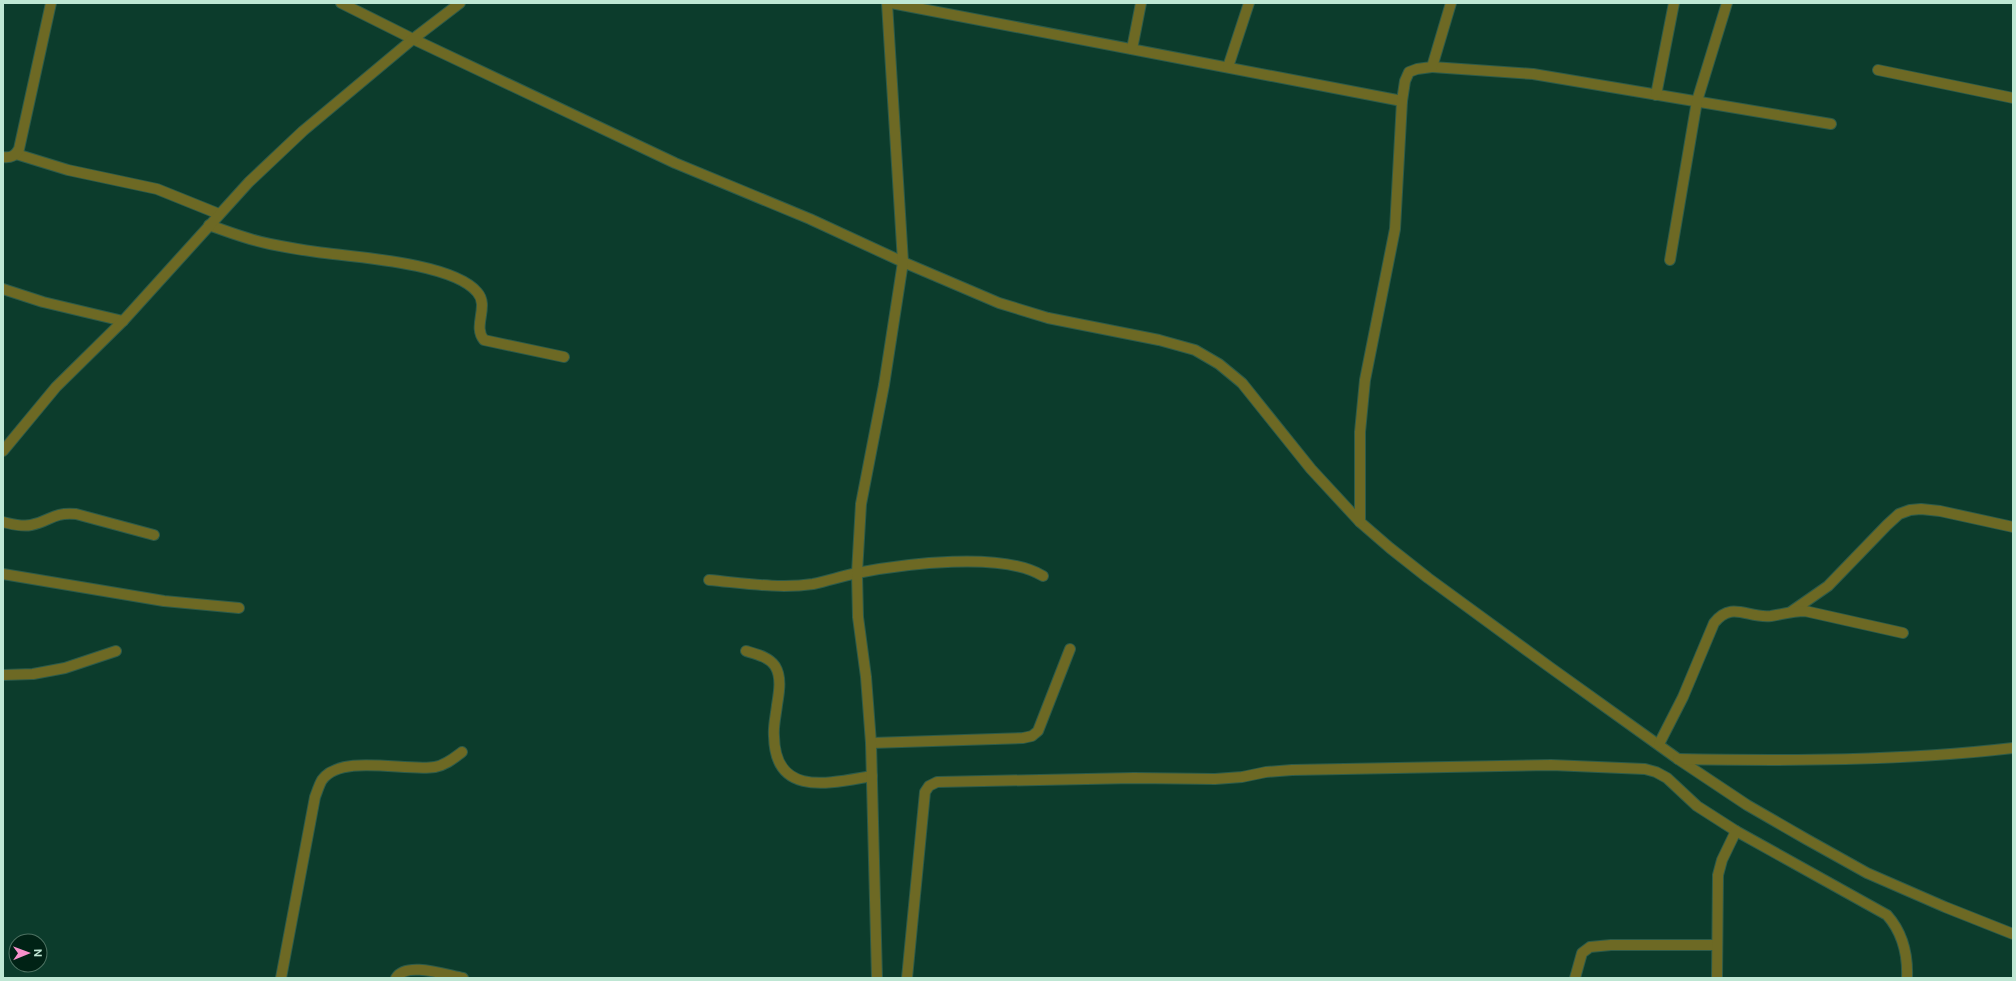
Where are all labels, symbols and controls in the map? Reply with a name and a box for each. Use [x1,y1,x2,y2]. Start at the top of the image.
north arrow [8,933,48,973]
text: N [31,949,45,957]

